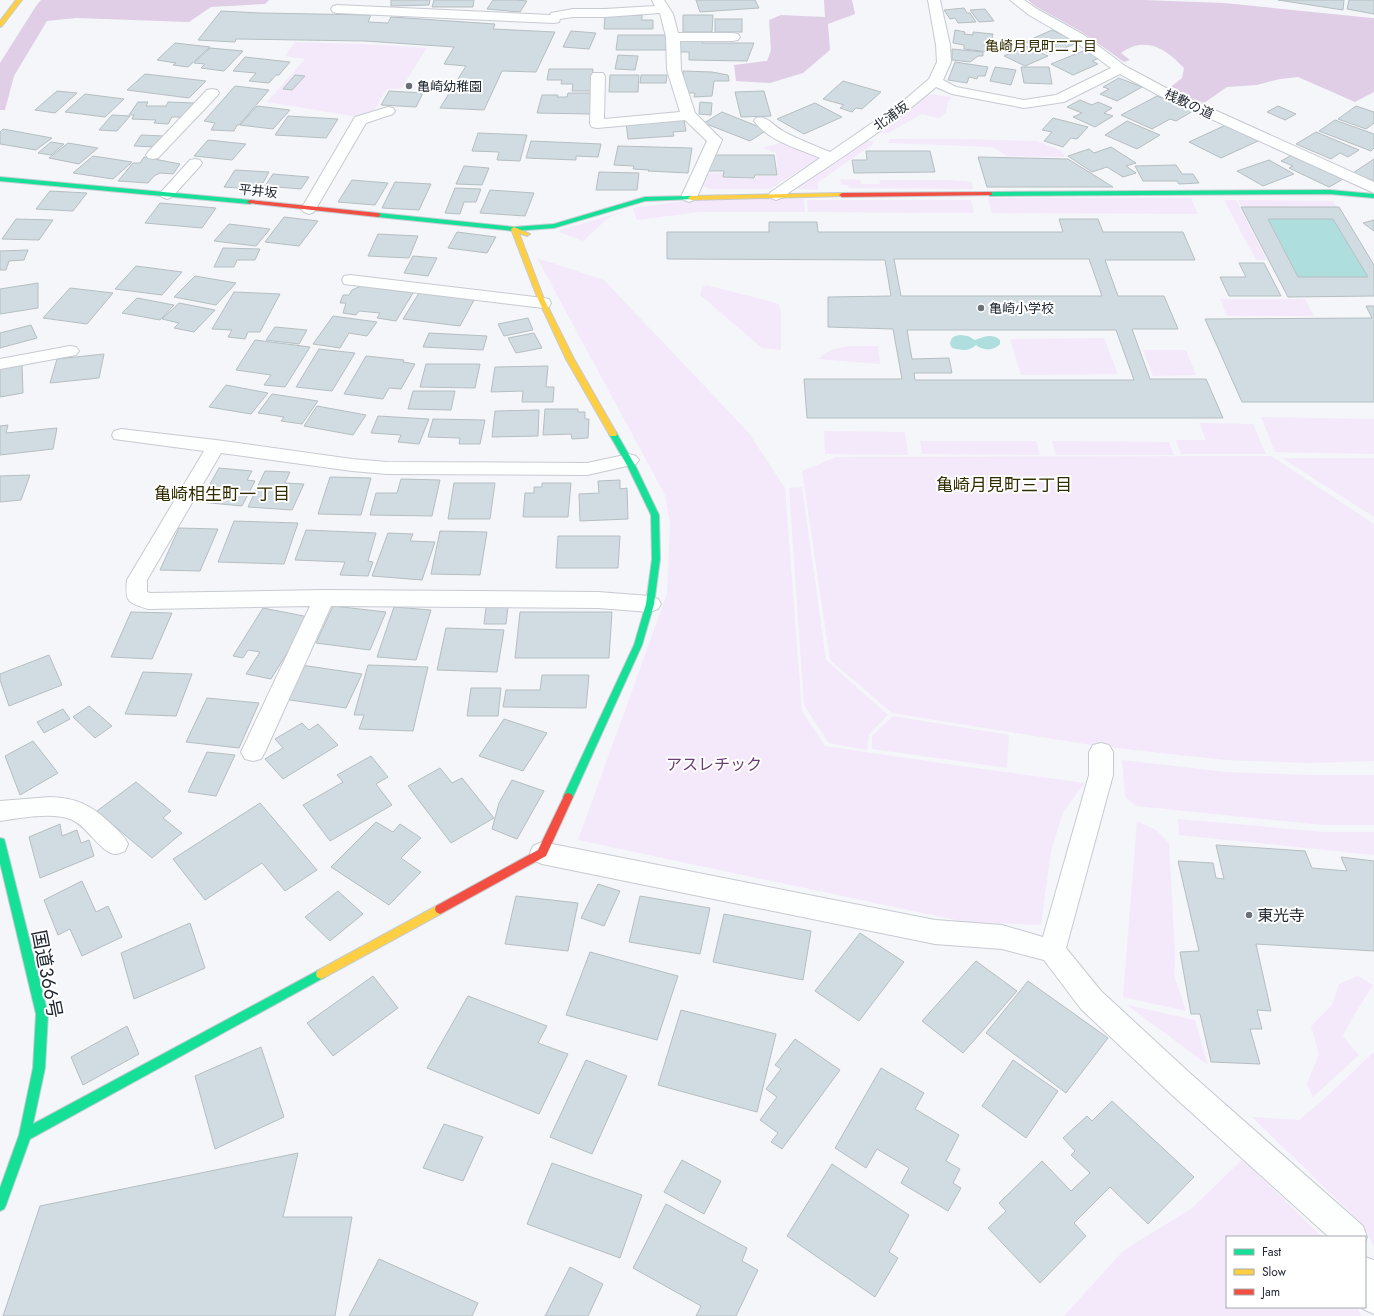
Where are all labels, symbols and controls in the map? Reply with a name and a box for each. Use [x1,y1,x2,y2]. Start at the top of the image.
district label: 亀崎月見町二丁目 [985,36,1097,56]
place label: 亀崎幼稚園 [417,77,482,96]
marker: 亀崎幼稚園 [404,81,414,91]
street label: 桟敷の道 [1161,84,1217,124]
street label: 北浦坂 [870,97,912,135]
street label: 平井坂 [238,180,278,202]
place label: 亀崎小学校 [989,299,1054,318]
marker: 亀崎小学校 [976,303,986,313]
district label: 亀崎月見町三丁目 [936,473,1072,497]
district label: 亀崎相生町一丁目 [154,482,290,506]
park label: アスレチック [666,753,762,776]
place label: 東光寺 [1257,904,1305,927]
marker: 東光寺 [1244,910,1254,920]
street label: 国道366号 [25,928,69,1020]
legend [1226,1236,1366,1308]
text: Fast [1262,1243,1281,1261]
text: Slow [1262,1263,1287,1281]
text: Jam [1260,1283,1280,1301]

